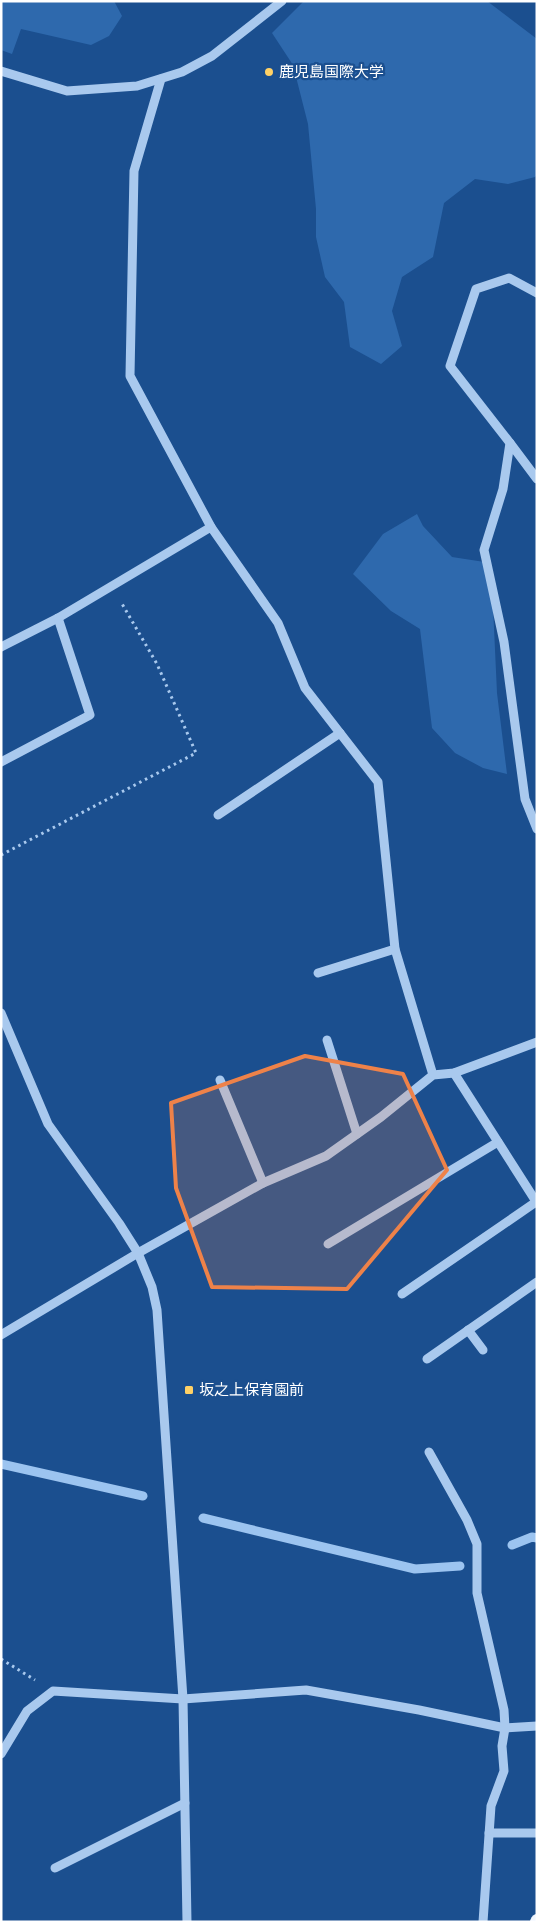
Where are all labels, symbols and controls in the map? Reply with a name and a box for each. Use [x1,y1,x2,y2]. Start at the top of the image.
place label: 鹿児島国際大学 [279,62,384,80]
marker: 鹿児島国際大学 [263,66,275,78]
place label: 坂之上保育園前 [199,1380,304,1398]
marker: 坂之上保育園前 [183,1384,195,1396]

